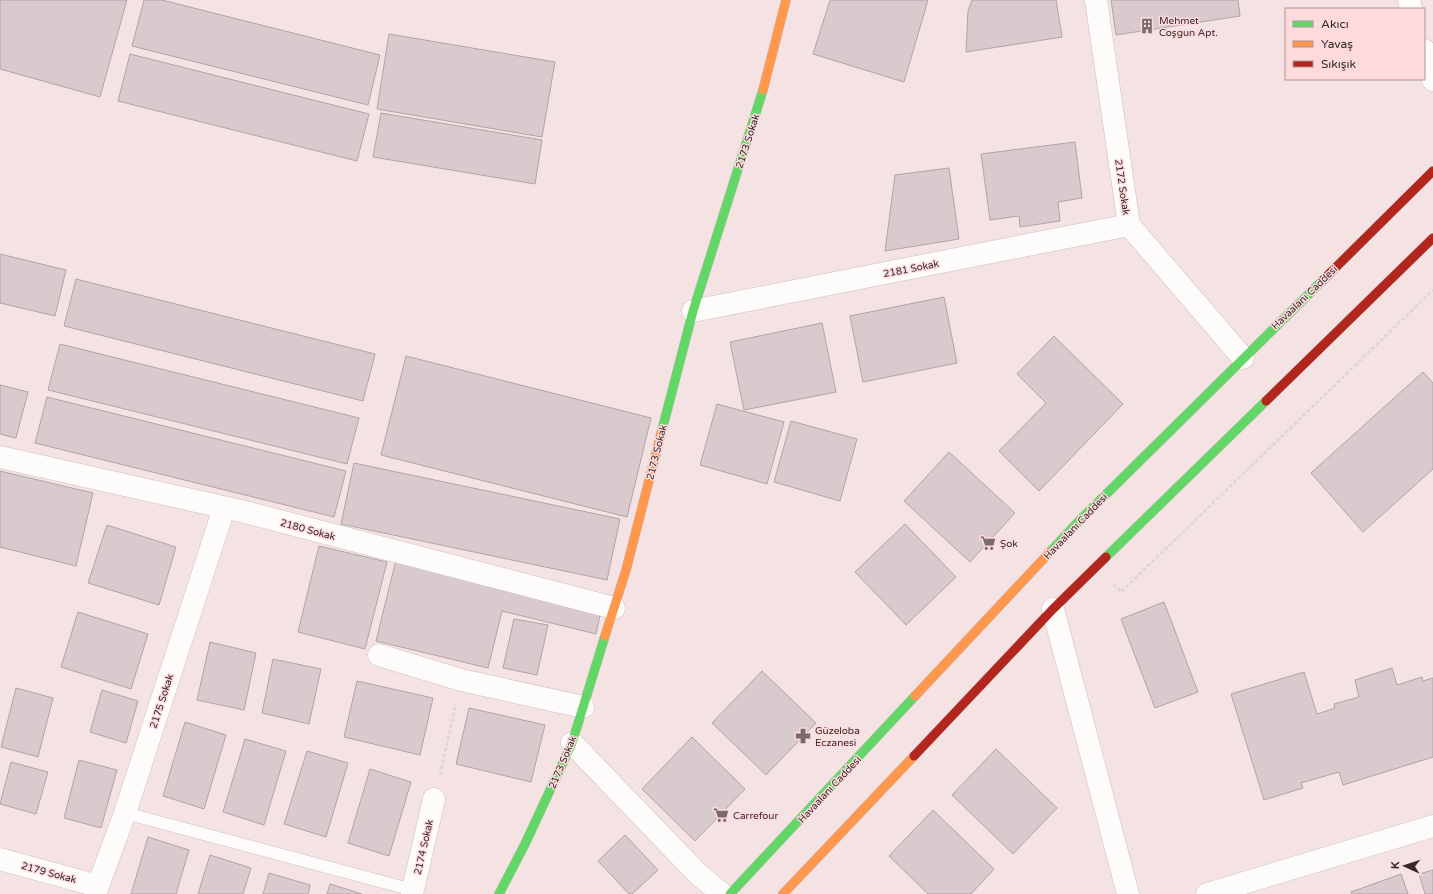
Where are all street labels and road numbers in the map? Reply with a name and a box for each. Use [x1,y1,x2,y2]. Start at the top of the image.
street label: 2173 Sokak [734,112,763,170]
street label: 2172 Sokak [1112,158,1132,216]
street label: 2181 Sokak [882,258,941,280]
street label: Havaalanı Caddesi [1269,263,1340,332]
street label: 2173 Sokak [644,423,670,481]
street label: Havaalanı Caddesi [1041,491,1110,562]
street label: 2180 Sokak [279,517,337,543]
street label: 2175 Sokak [148,672,177,730]
street label: 2173 Sokak [546,734,580,791]
street label: Havaalanı Caddesi [796,754,864,826]
street label: 2174 Sokak [412,818,436,876]
street label: 2179 Sokak [20,860,78,886]

